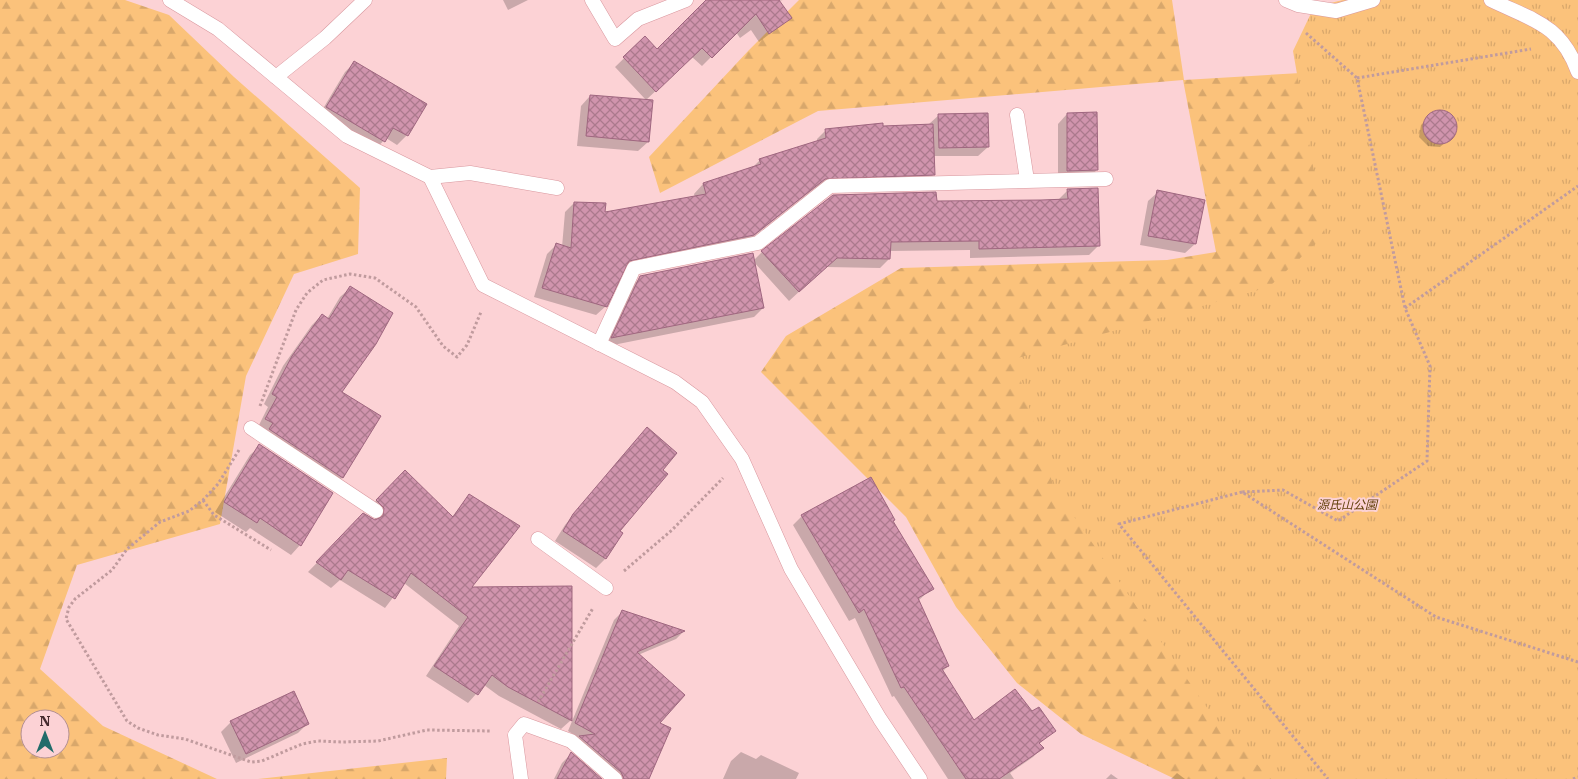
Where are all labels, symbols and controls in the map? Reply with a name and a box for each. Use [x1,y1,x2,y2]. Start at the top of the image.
park label: 源氏山公園 [1317,497,1379,512]
north arrow [20,709,70,759]
text: N [39,712,51,730]

